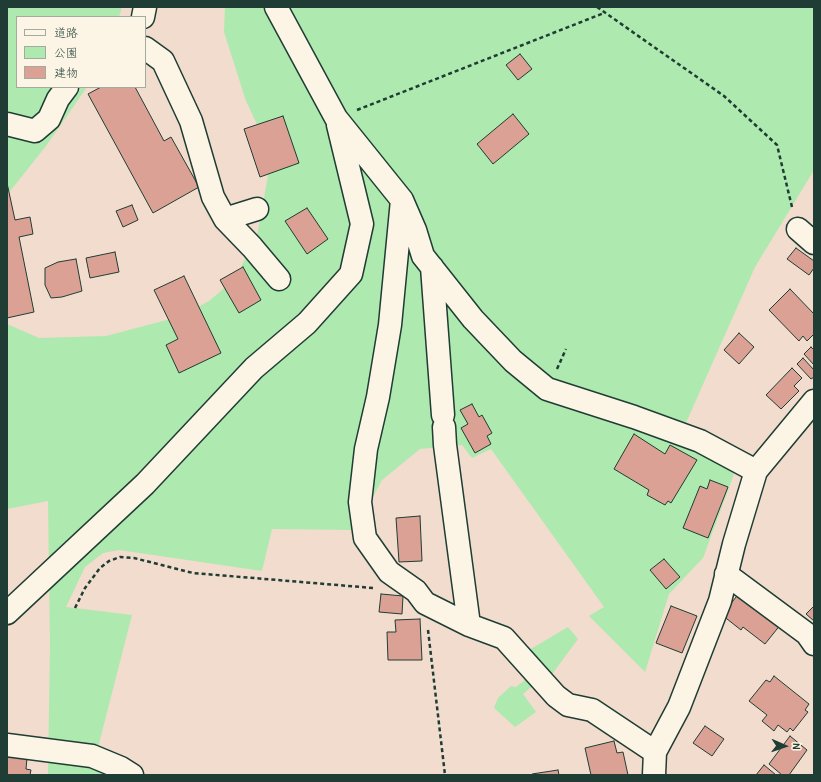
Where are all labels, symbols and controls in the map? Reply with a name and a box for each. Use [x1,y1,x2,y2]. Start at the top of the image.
legend [16,16,146,88]
text: 道路 [54,24,78,41]
text: 公園 [54,44,78,61]
text: 建物 [54,64,78,81]
north arrow [765,726,805,766]
text: N [790,743,804,750]

